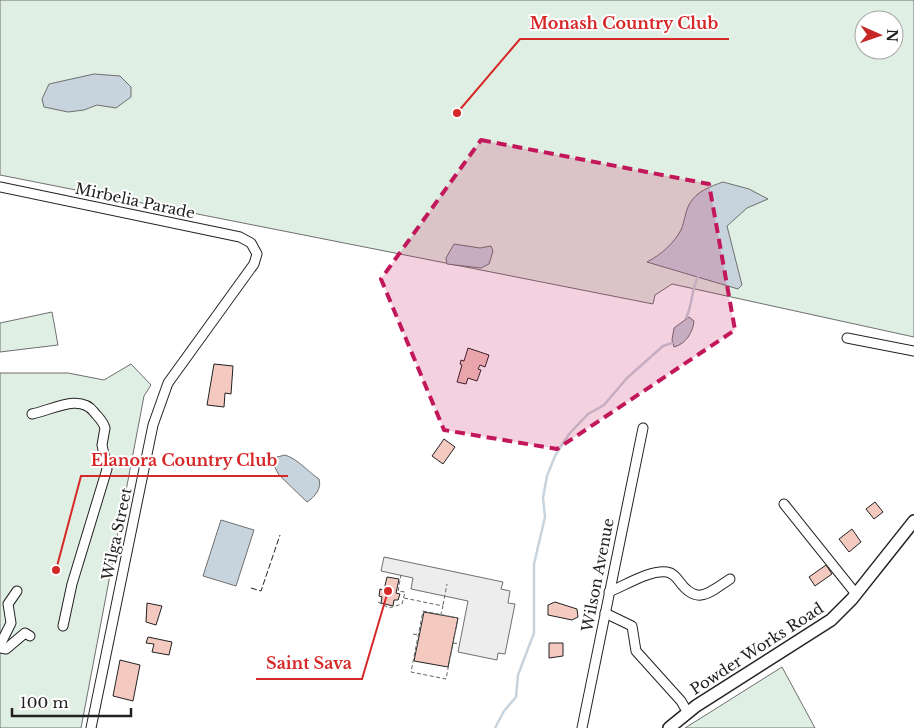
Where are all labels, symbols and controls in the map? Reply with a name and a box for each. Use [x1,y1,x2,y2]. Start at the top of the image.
callout: Monash Country Club [520,8,729,39]
north arrow [854,10,904,60]
text: Monash Country Club [530,13,718,33]
text: N [883,29,901,42]
street label: Mirbelia Parade [73,179,197,222]
callout: Elanora Country Club [81,445,288,476]
text: Elanora Country Club [91,450,277,470]
street label: Wilga Street [97,486,136,583]
street label: Wilson Avenue [577,517,618,634]
street label: Powder Works Road [687,598,827,699]
callout: Saint Sava [256,648,362,679]
text: Saint Sava [266,653,352,673]
scale bar [12,686,131,718]
text: 100 m [20,693,69,712]

